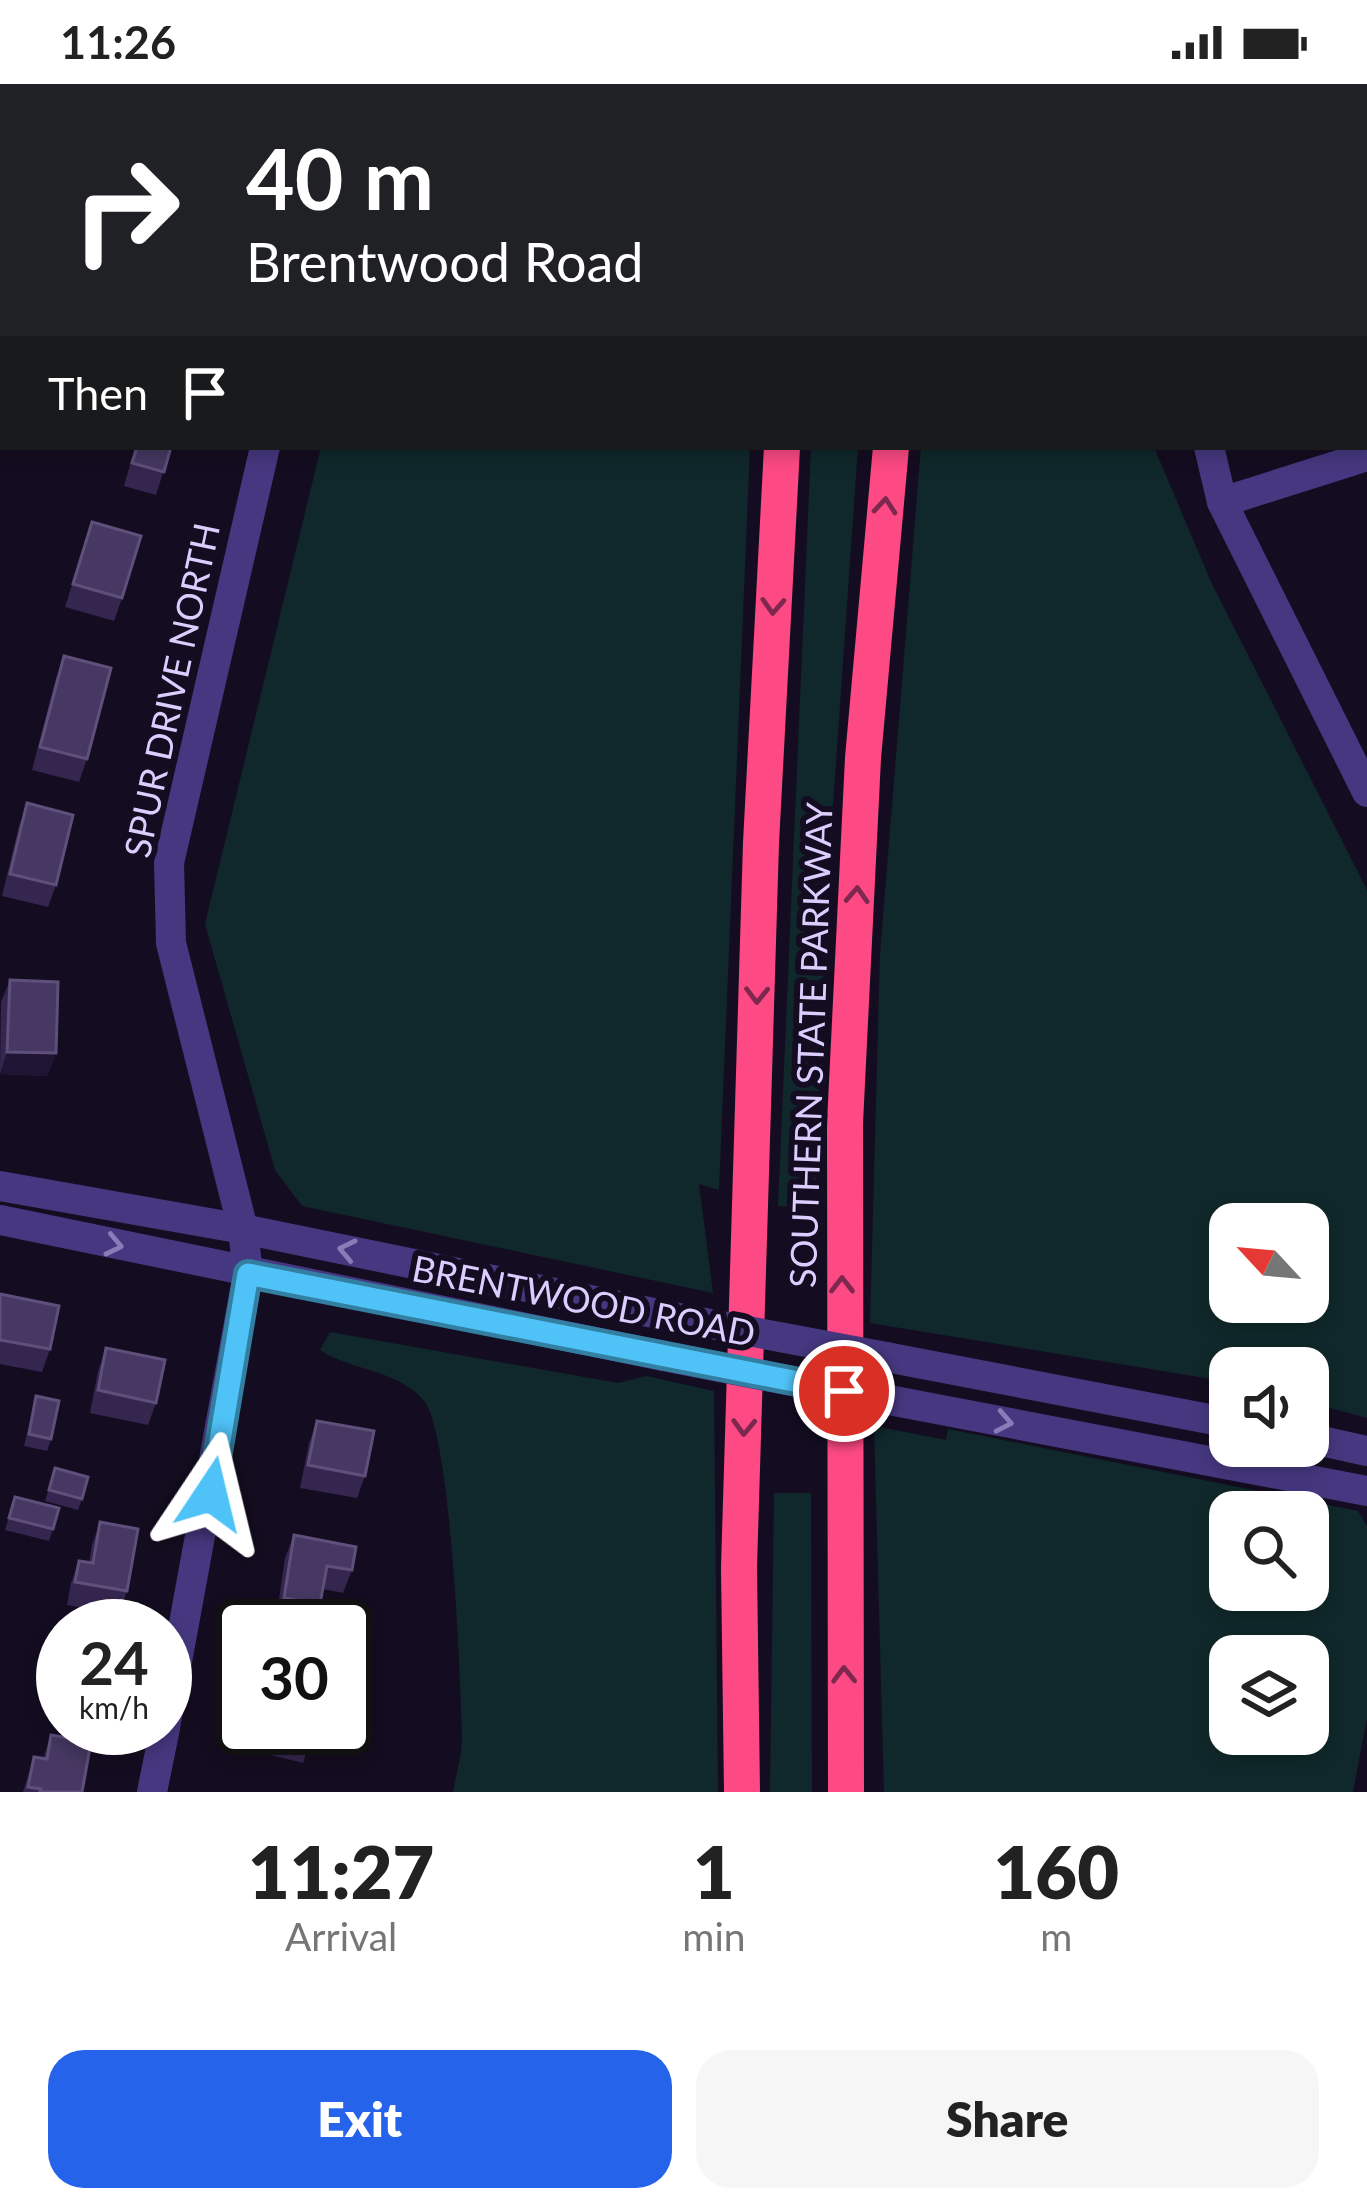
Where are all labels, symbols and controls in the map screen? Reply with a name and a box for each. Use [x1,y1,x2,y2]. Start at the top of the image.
text: 11:26 [60,15,176,69]
text: 40 m [246,127,434,228]
icon: right [48,132,204,288]
text: Brentwood Road [246,229,644,294]
icon: arrive [172,360,238,426]
text: Then [48,366,148,420]
one-way arrow [872,497,898,516]
street label: SPUR DRIVE NORTH [114,519,228,861]
one-way arrow [760,597,786,616]
street label: SOUTHERN STATE PARKWAY [780,801,840,1288]
one-way arrow [844,885,870,904]
one-way arrow [745,986,771,1005]
north arrow [1209,1203,1329,1323]
map controls [1209,1203,1329,1755]
one-way arrow [104,1232,124,1257]
one-way arrow [338,1238,358,1264]
street label: BRENTWOOD ROAD [409,1245,759,1355]
one-way arrow [829,1275,855,1293]
pin [793,1340,895,1442]
button: sound [1209,1347,1329,1467]
icon: arrive [811,1358,877,1424]
one-way arrow [994,1408,1014,1433]
one-way arrow [732,1418,758,1437]
position arrow [148,1431,274,1557]
button: search [1209,1491,1329,1611]
speed limit sign: 30 [216,1599,372,1755]
text: 24 [79,1626,149,1698]
button: layers [1209,1635,1329,1755]
one-way arrow [831,1665,857,1683]
text: km/h [79,1689,149,1725]
text: 11:27 [248,1828,434,1914]
text: 1 [693,1828,735,1914]
text: 160 [994,1828,1119,1914]
text: Arrival [285,1913,397,1959]
text: min [682,1913,746,1959]
text: m [1040,1913,1072,1959]
button: Exit [48,2050,672,2188]
button: Share [696,2050,1319,2188]

